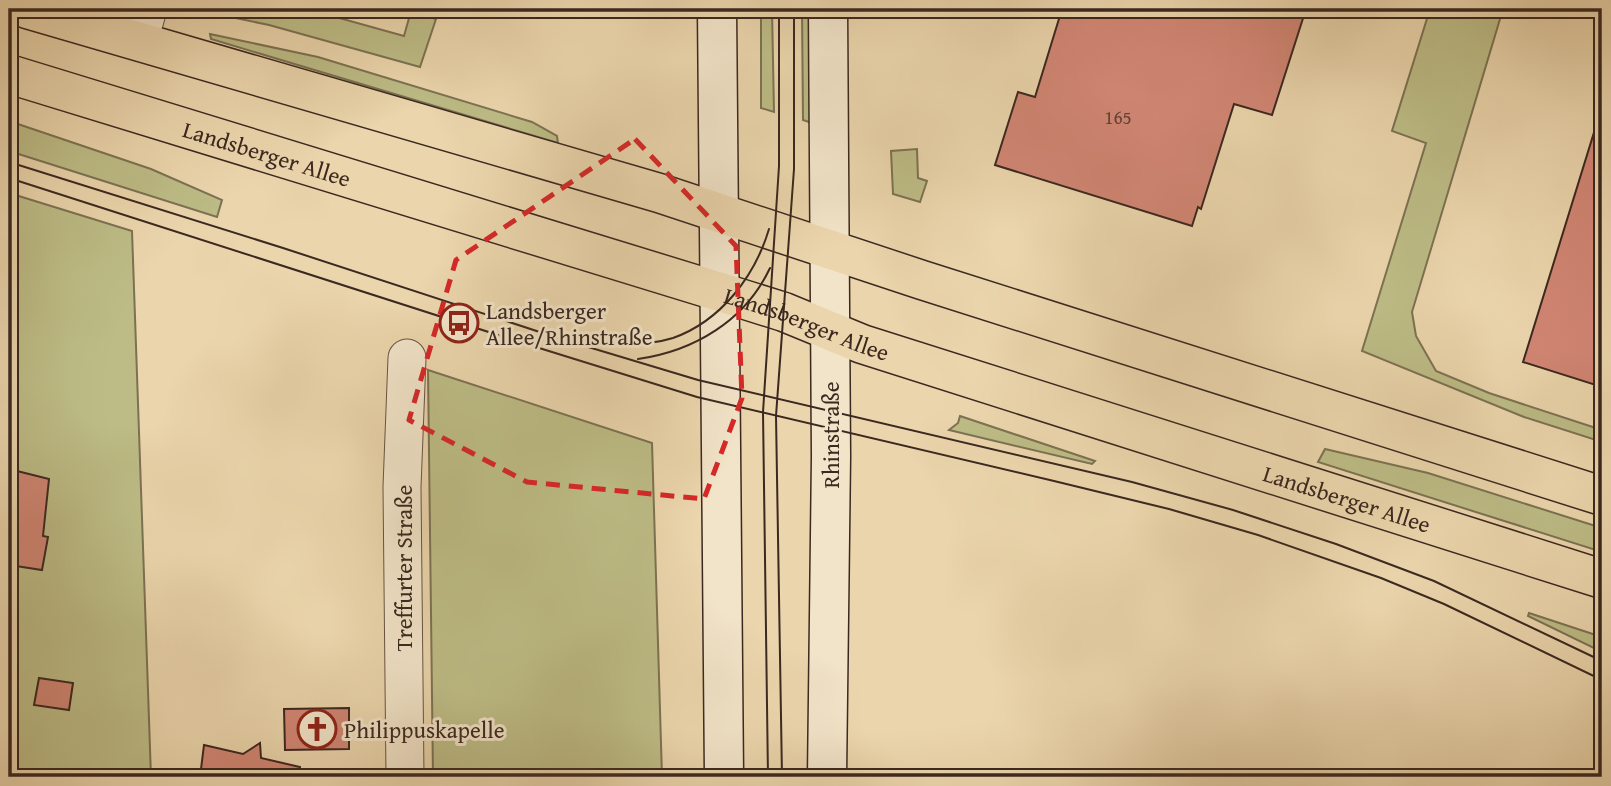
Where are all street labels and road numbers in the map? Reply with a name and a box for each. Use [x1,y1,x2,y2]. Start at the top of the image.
street label: Landsberger Allee [179,112,355,194]
street label: Landsberger Allee [720,278,894,368]
street label: Rhinstraße [814,381,847,489]
street label: Landsberger Allee [1259,456,1435,540]
street label: Treffurter Straße [387,485,420,651]

